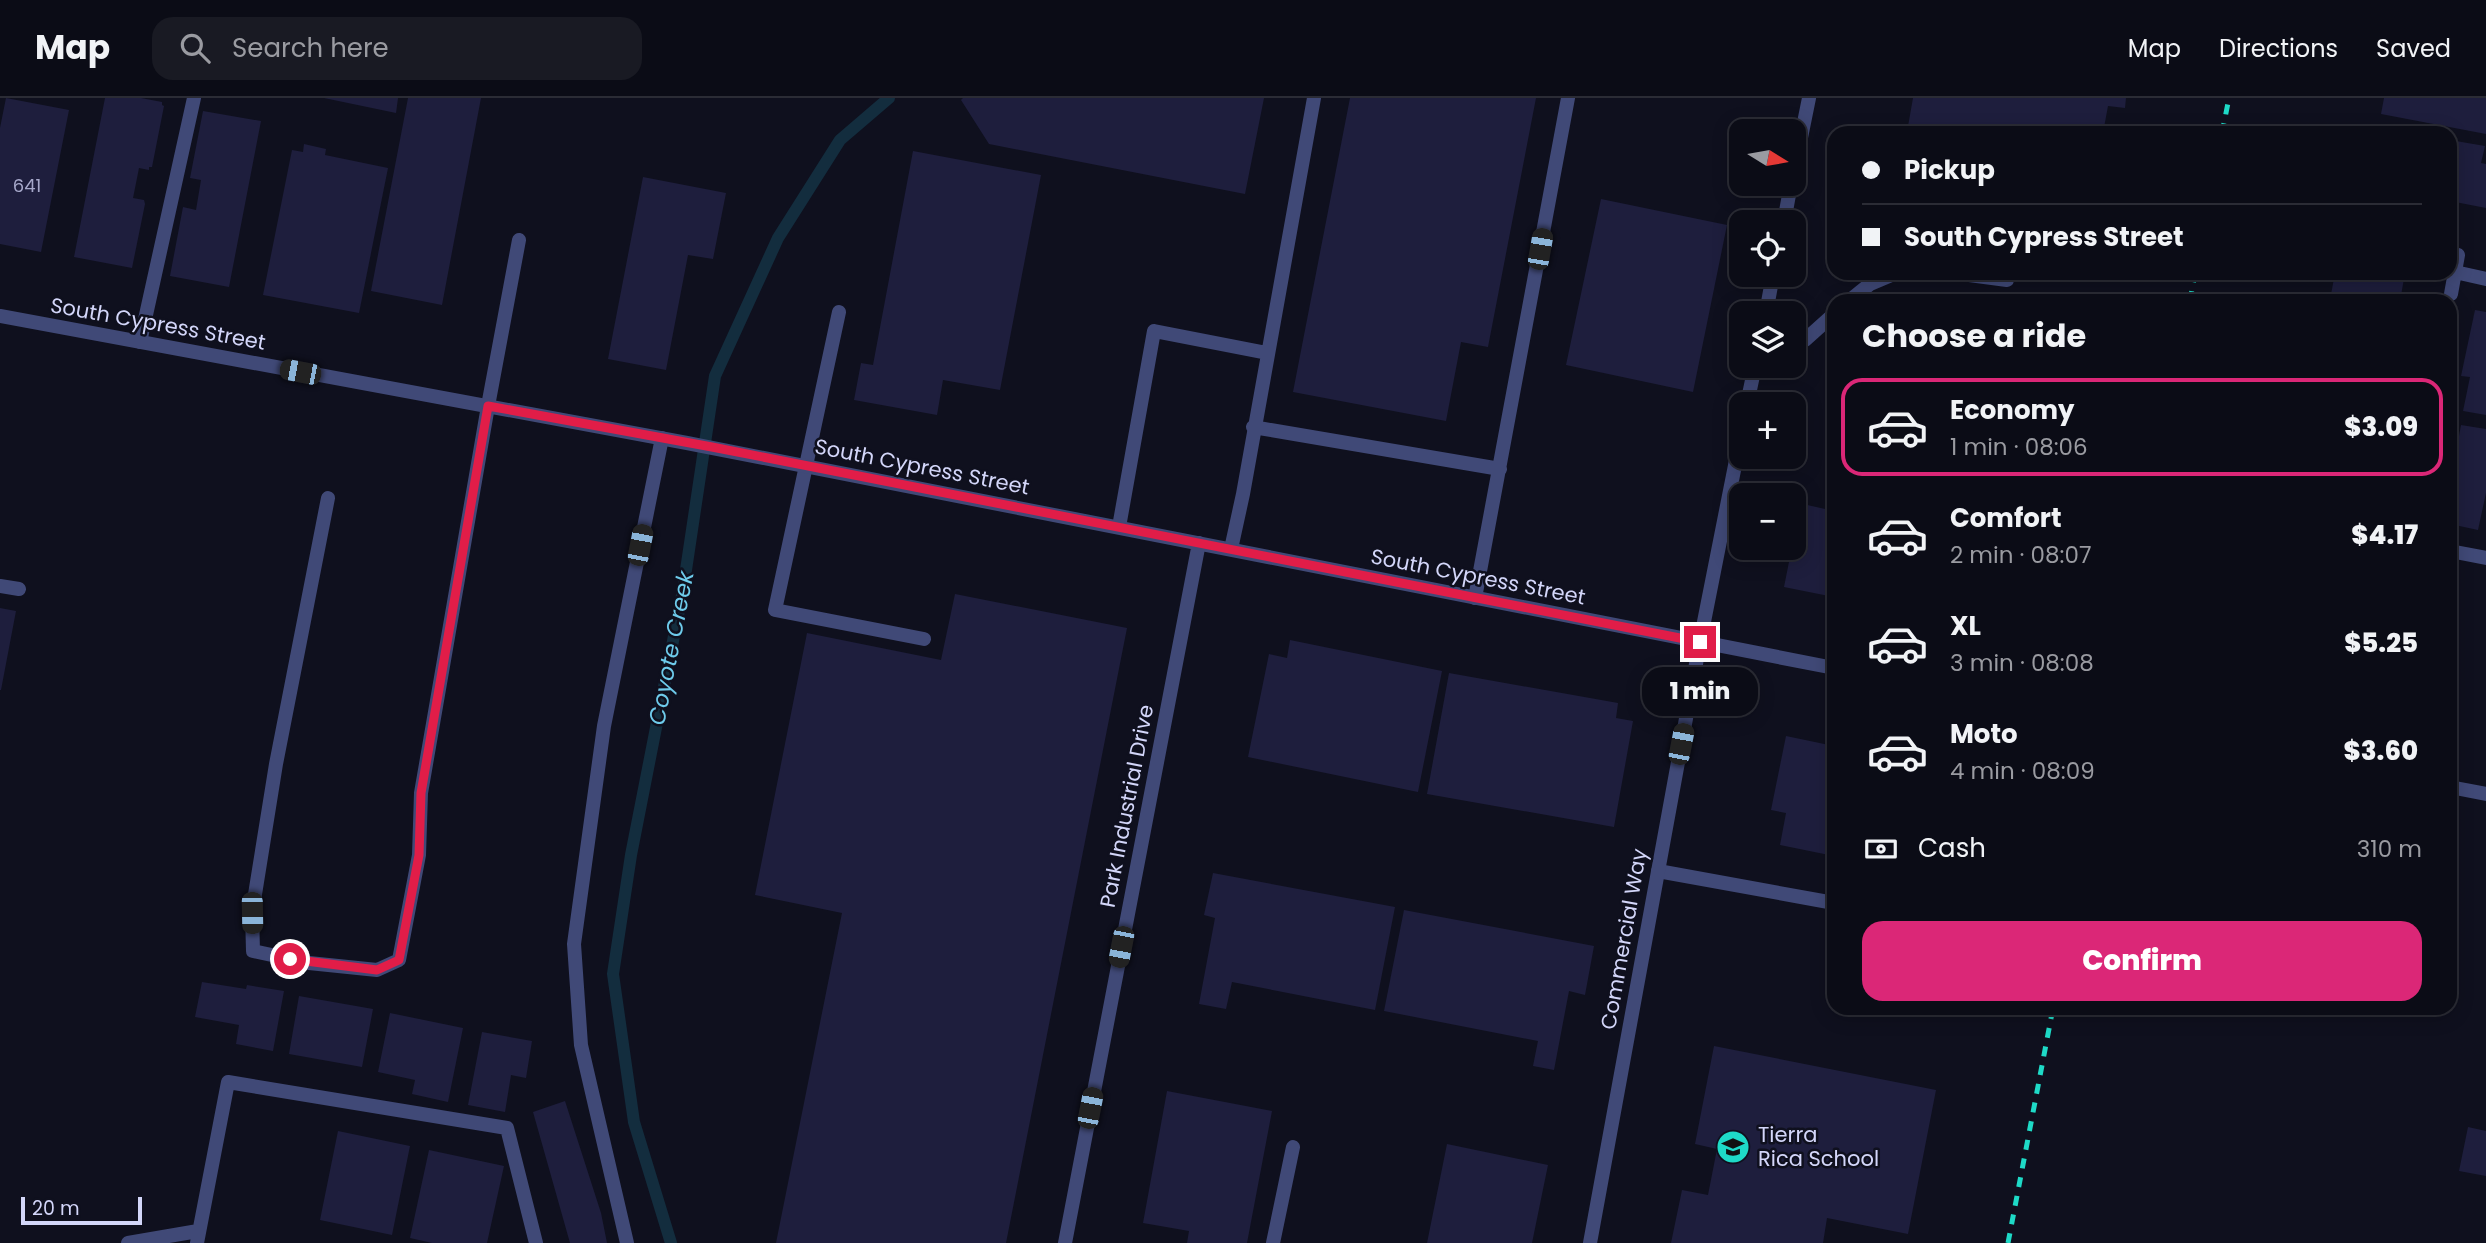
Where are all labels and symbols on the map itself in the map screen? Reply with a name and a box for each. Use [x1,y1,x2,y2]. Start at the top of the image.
north arrow [1729,119,1806,196]
house number: 641 [13,173,41,198]
car [1527,226,1554,272]
street label: South Cypress Street [48,290,268,357]
car [278,358,323,386]
street label: South Cypress Street [812,431,1032,502]
car [626,522,655,568]
street label: South Cypress Street [1368,541,1588,612]
water label: Coyote Creek [640,567,702,728]
route end [1684,626,1716,658]
callout: 1 min [1642,666,1758,716]
street label: Park Industrial Drive [1093,702,1160,910]
car [1667,721,1696,767]
street label: Commercial Way [1593,846,1654,1032]
car [242,892,263,934]
car [1107,924,1136,970]
route start [274,943,306,975]
car [1076,1085,1105,1131]
place label: Tierra Rica School [1758,1120,1879,1173]
school or university icon: Tierra Rica School [1714,1128,1752,1166]
scale bar [21,1194,142,1226]

